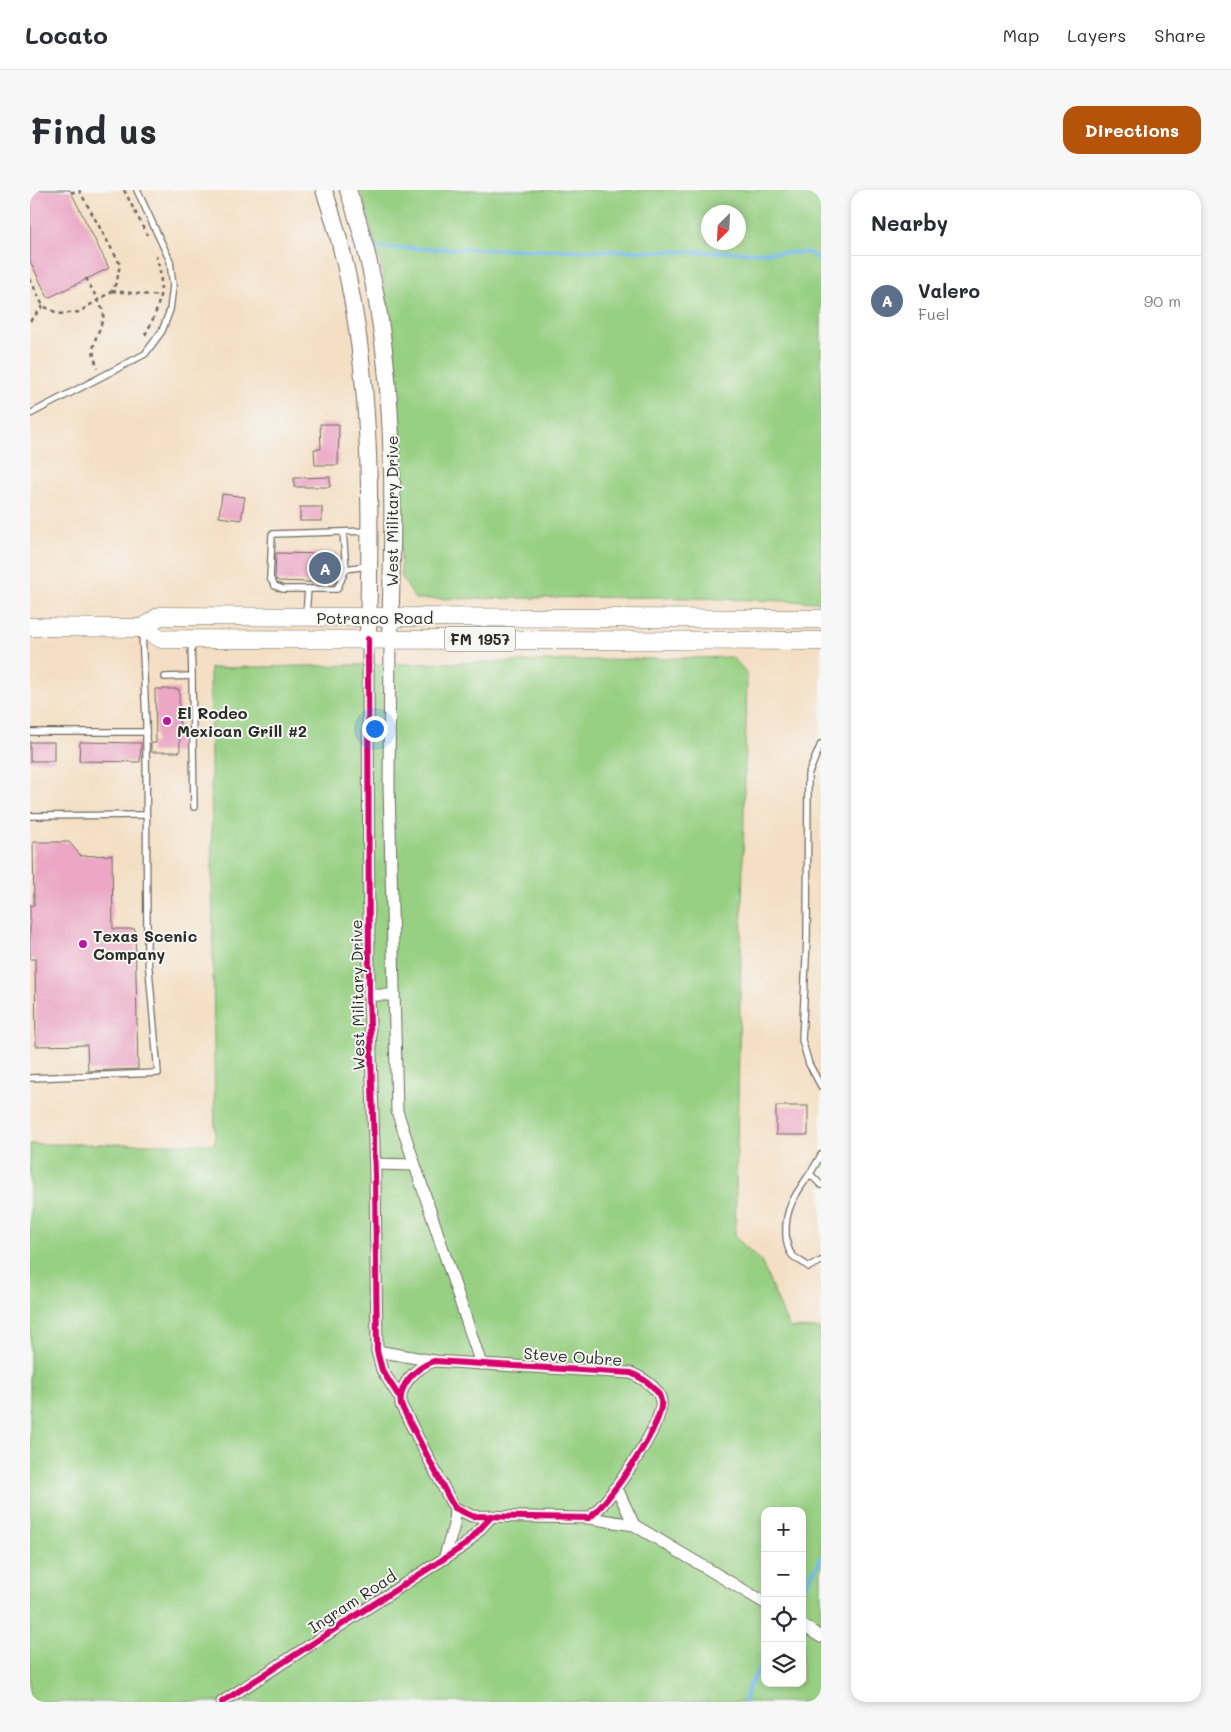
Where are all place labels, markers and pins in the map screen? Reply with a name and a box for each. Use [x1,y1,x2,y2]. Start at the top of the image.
pin: A [309,549,341,587]
place label: El Rodeo Mexican Grill #2 [177,702,307,741]
marker: El Rodeo Mexican Grill #2 [161,715,173,727]
place label: Texas Scenic Company [93,925,197,964]
marker: Texas Scenic Company [77,938,89,950]

